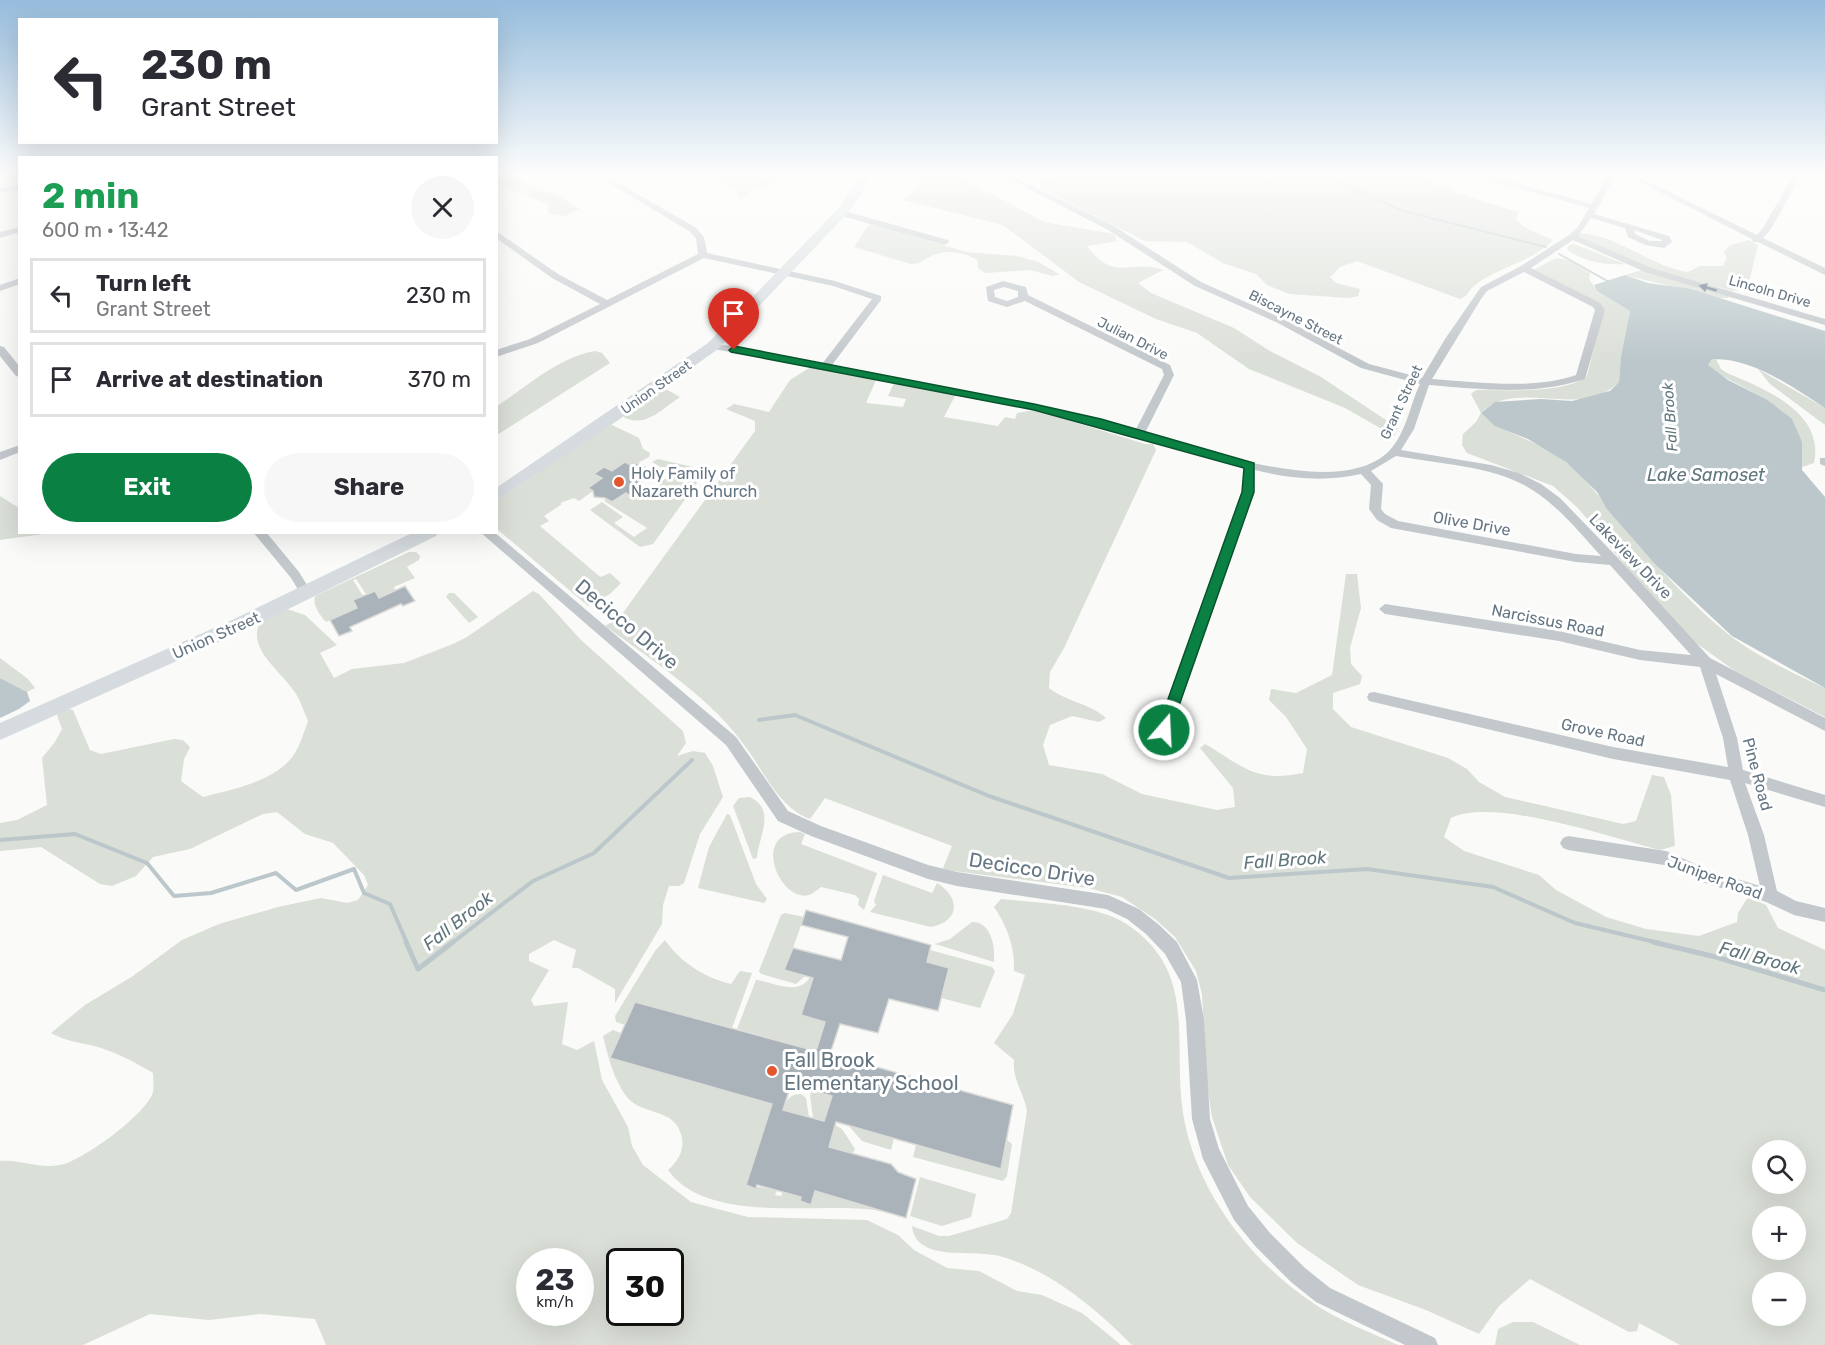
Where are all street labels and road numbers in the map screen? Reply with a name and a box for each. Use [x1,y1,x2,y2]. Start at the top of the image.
street label: Lincoln Drive [1727,272,1813,311]
street label: Biscayne Street [1246,286,1346,349]
street label: Julian Drive [1094,313,1171,364]
street label: Union Street [618,357,695,418]
street label: Grant Street [1377,362,1426,442]
street label: Olive Drive [1432,507,1512,540]
street label: Lakeview Drive [1585,510,1676,603]
street label: Decicco Drive [570,574,684,674]
street label: Narcissus Road [1490,600,1606,641]
street label: Union Street [169,608,263,663]
street label: Grove Road [1559,714,1646,751]
street label: Pine Road [1739,736,1776,813]
street label: Decicco Drive [967,847,1097,891]
street label: Juniper Road [1665,852,1765,903]

